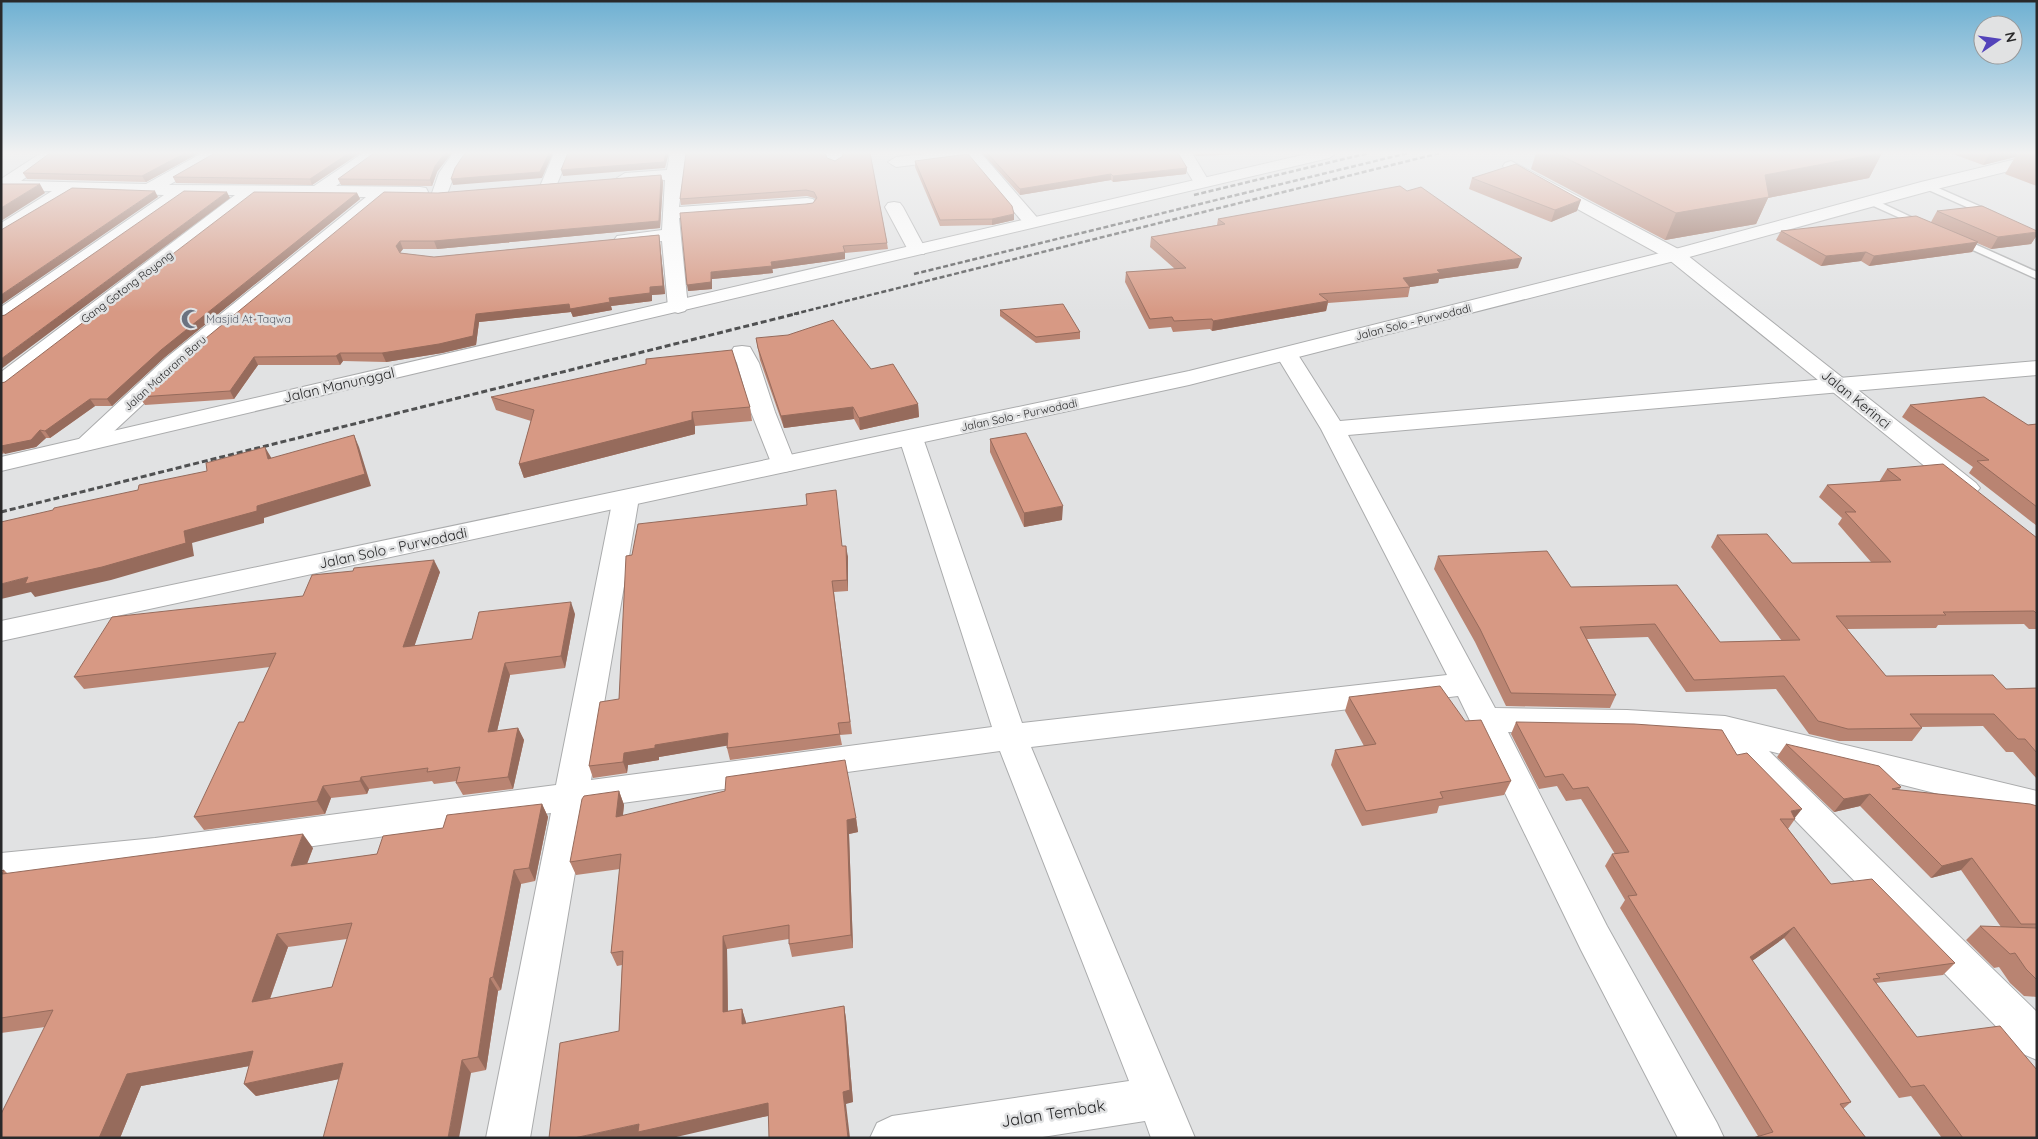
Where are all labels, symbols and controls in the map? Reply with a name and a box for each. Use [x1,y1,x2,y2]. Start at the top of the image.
north arrow [1973,15,2023,65]
text: N [2001,30,2021,44]
street label: Gang Gotong Royong [78,248,176,326]
street label: Jalan Solo - Purwodadi [1354,301,1472,343]
mosque icon: Masjid At-Taqwa [180,308,202,330]
place label: Masjid At-Taqwa [206,312,291,326]
street label: Jalan Mataram Baru [121,332,209,414]
street label: Jalan Manunggal [282,363,396,407]
street label: Jalan Kerinci [1818,366,1894,432]
street label: Jalan Solo - Purwodadi [960,396,1078,434]
street label: Jalan Solo - Purwodadi [317,524,469,572]
street label: Jalan Tembak [999,1095,1107,1131]

